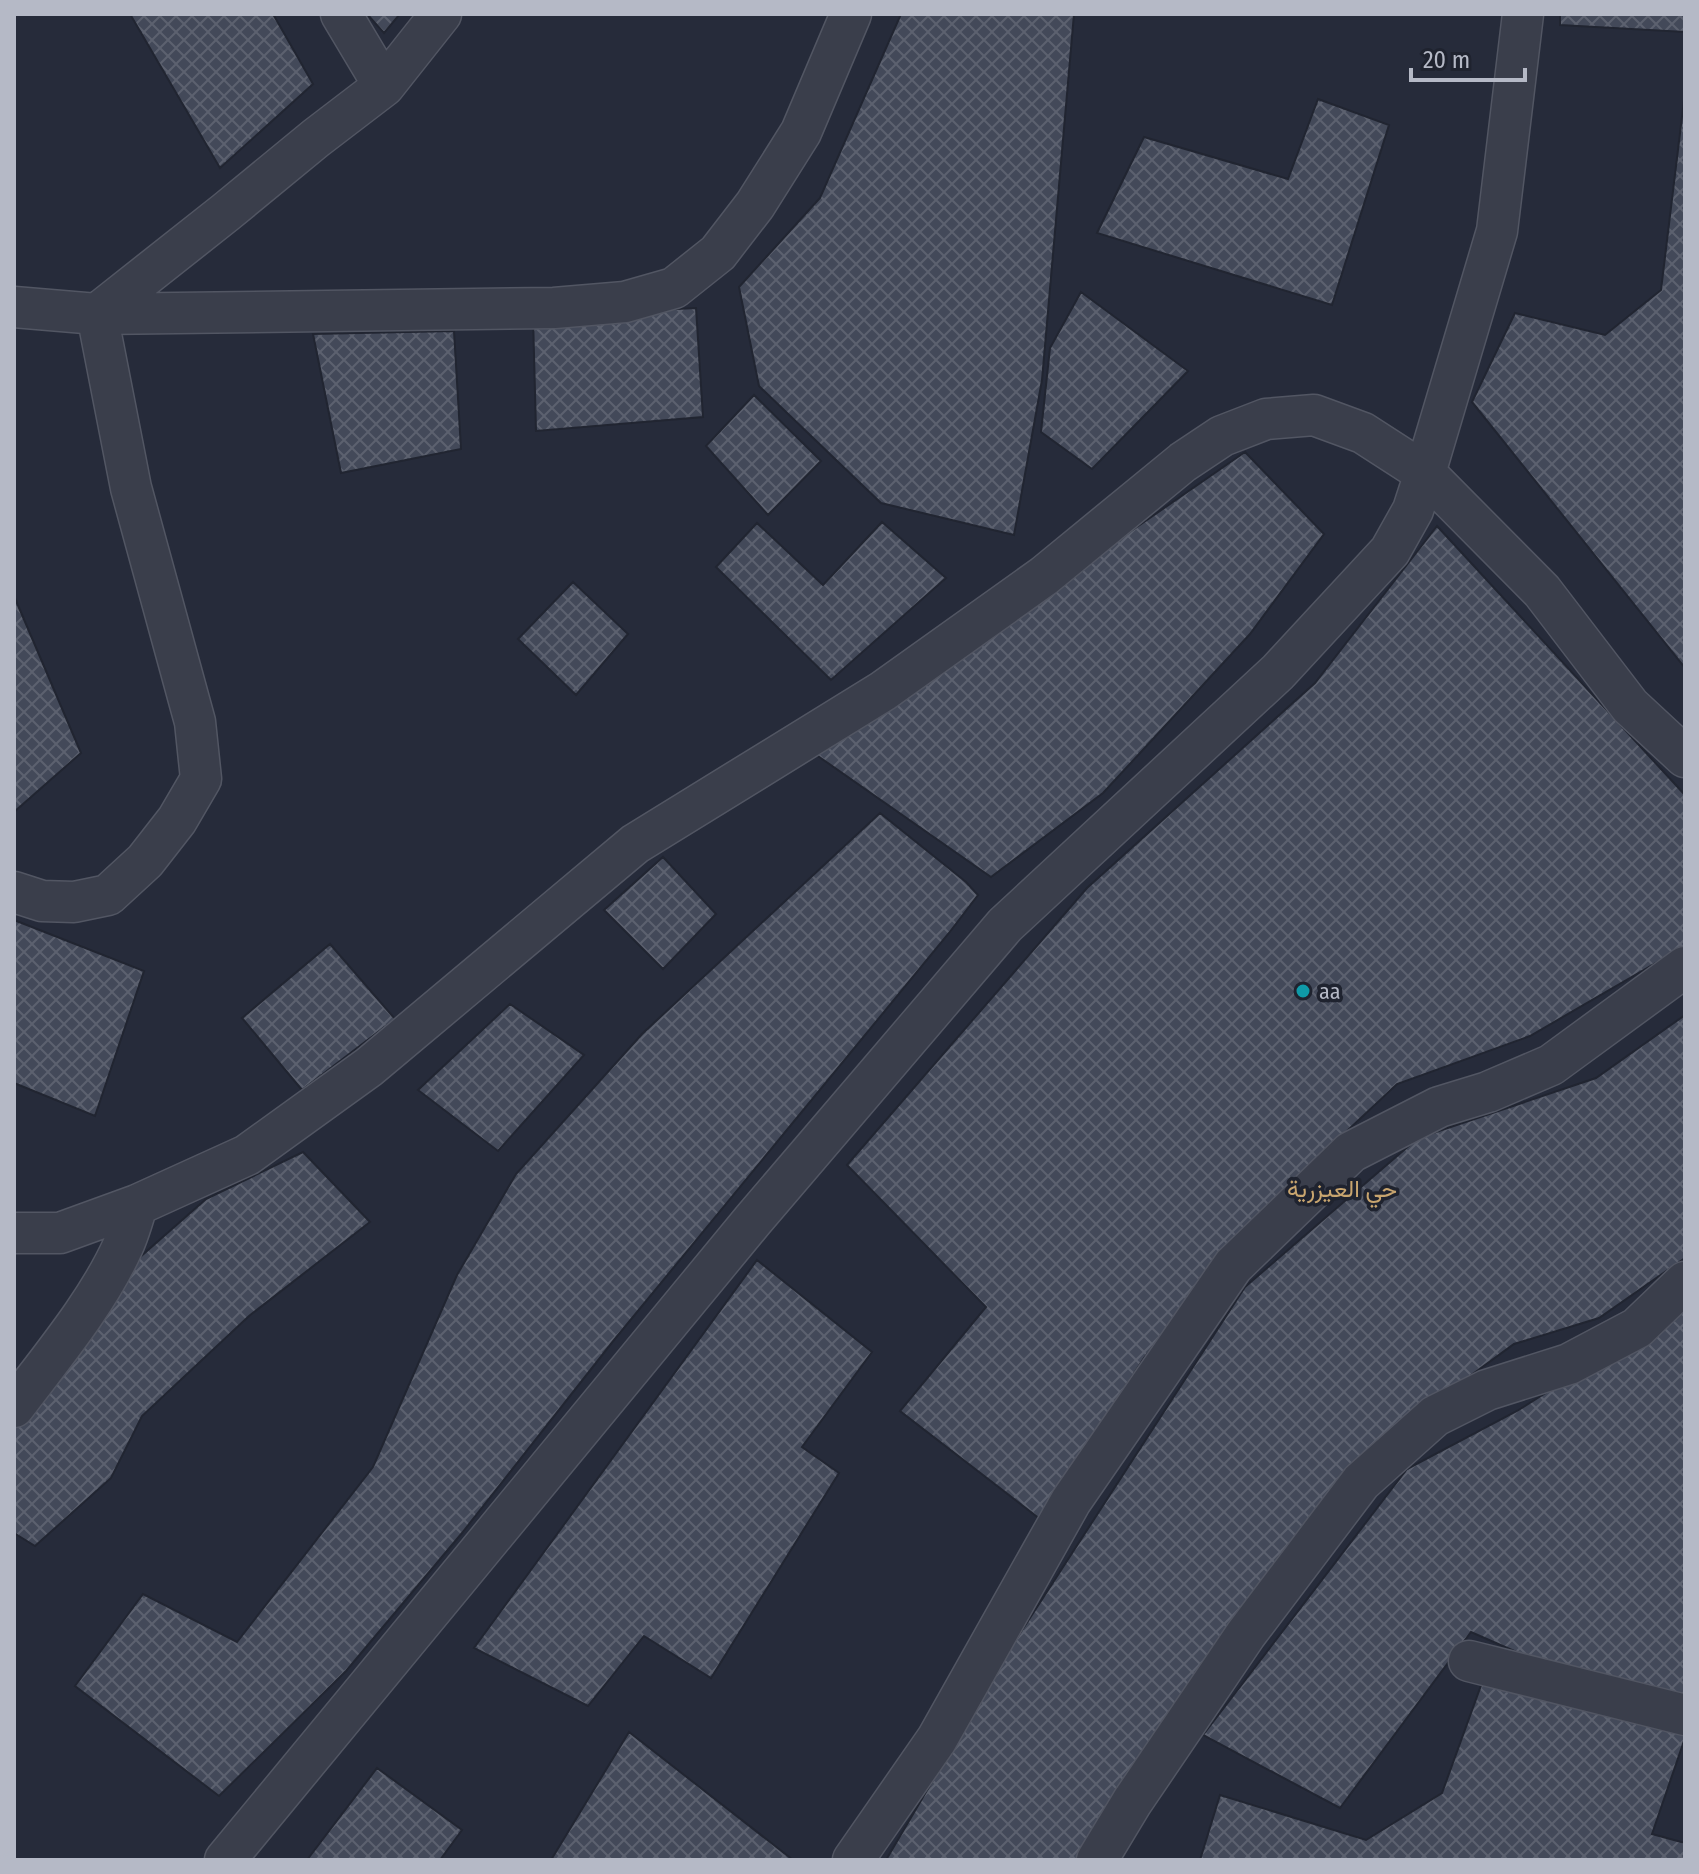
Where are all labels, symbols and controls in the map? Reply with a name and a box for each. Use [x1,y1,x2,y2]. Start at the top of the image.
scale bar [1411,32,1525,82]
text: 20 m [1423,46,1470,74]
place label: aa [1319,978,1340,1005]
marker: aa [1294,982,1312,1000]
district label: حي العيزرية [1287,1175,1397,1208]

